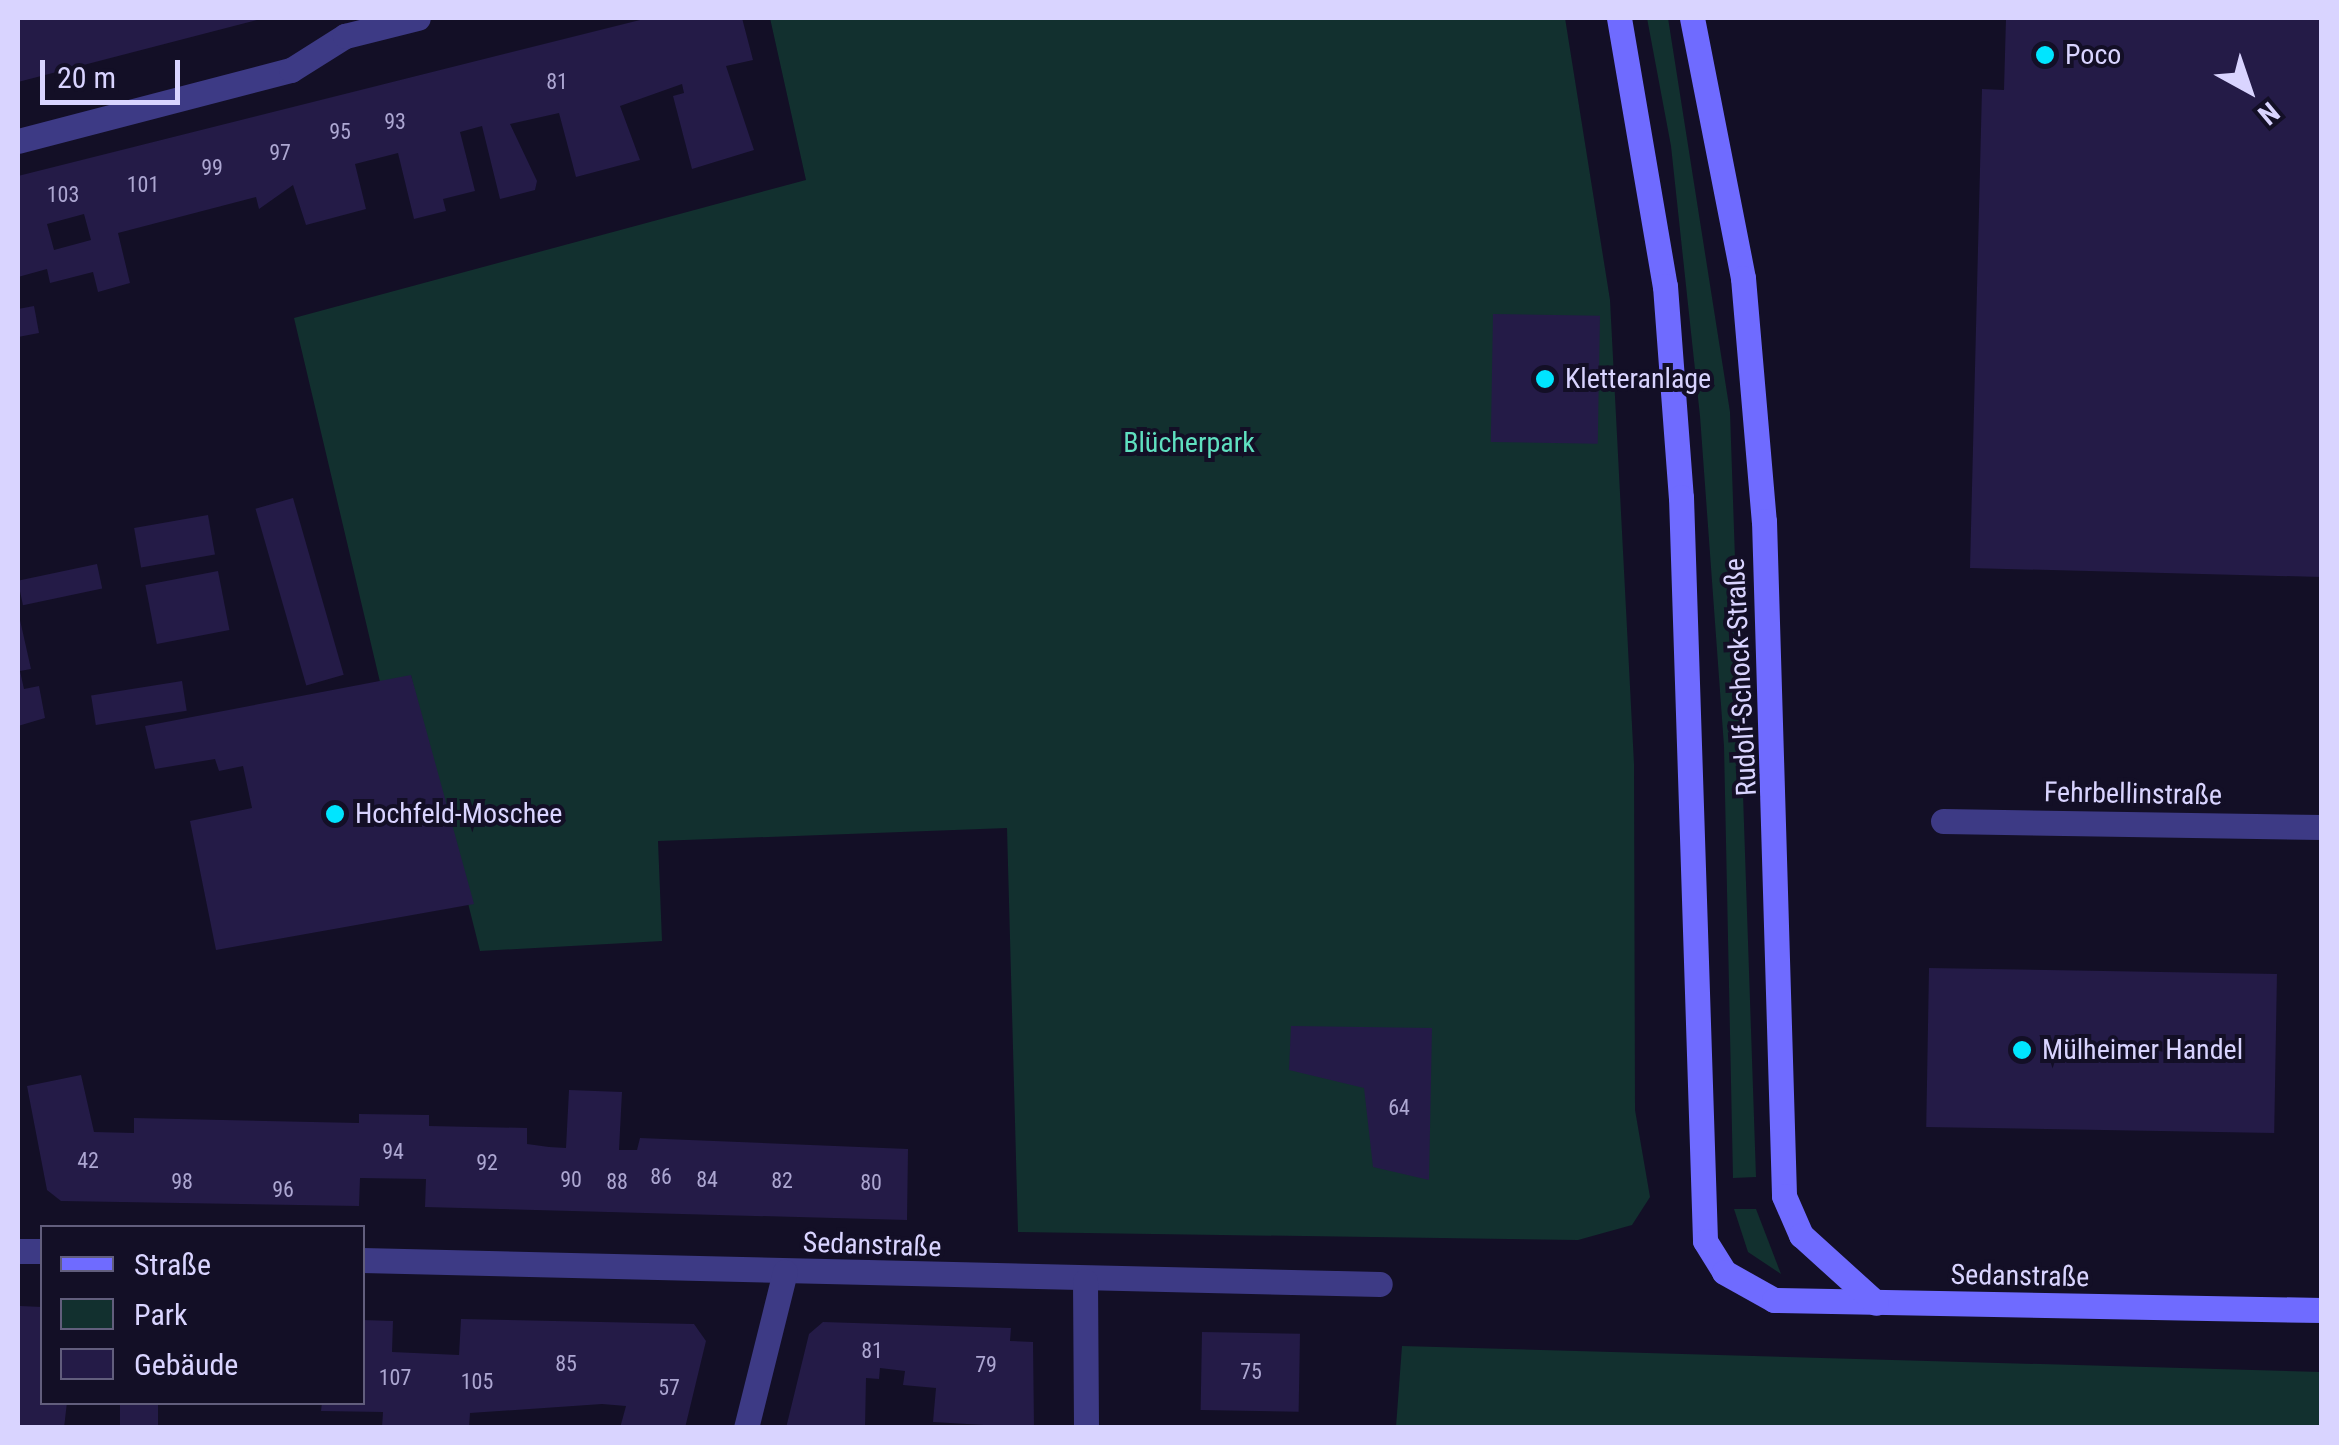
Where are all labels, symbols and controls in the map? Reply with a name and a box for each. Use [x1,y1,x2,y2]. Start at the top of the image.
place label: Poco [2065,38,2121,72]
scale bar [45,40,185,102]
north arrow [2199,40,2299,140]
marker: Poco [2034,44,2056,66]
text: 20 m [57,60,116,95]
house number: 81 [546,69,568,95]
text: N [2251,95,2286,132]
house number: 93 [384,109,406,135]
house number: 95 [329,119,351,145]
house number: 97 [269,140,291,166]
house number: 99 [201,155,223,181]
house number: 101 [127,172,159,198]
house number: 103 [47,182,79,208]
place label: Kletteranlage [1565,362,1711,396]
marker: Kletteranlage [1534,368,1556,390]
park label: Blücherpark [1123,426,1255,460]
street label: Rudolf-Schock-Straße [1718,557,1764,797]
street label: Fehrbellinstraße [2044,776,2222,812]
place label: Hochfeld-Moschee [355,797,562,831]
marker: Hochfeld-Moschee [324,803,346,825]
place label: Mülheimer Handel [2042,1033,2243,1067]
marker: Mülheimer Handel [2011,1039,2033,1061]
house number: 64 [1388,1095,1410,1121]
house number: 94 [382,1139,404,1165]
house number: 42 [77,1148,99,1174]
house number: 92 [476,1150,498,1176]
house number: 86 [650,1164,672,1190]
house number: 90 [560,1167,582,1193]
house number: 84 [696,1167,718,1193]
house number: 82 [771,1168,793,1194]
house number: 98 [171,1169,193,1195]
house number: 88 [606,1169,628,1195]
house number: 80 [860,1170,882,1196]
house number: 96 [272,1177,294,1203]
legend [40,1225,365,1405]
street label: Sedanstraße [802,1226,942,1264]
text: Straße [134,1247,211,1282]
street label: Sedanstraße [1950,1258,2090,1294]
text: Park [134,1297,188,1332]
house number: 81 [861,1338,883,1364]
text: Gebäude [134,1347,238,1382]
house number: 85 [555,1351,577,1377]
house number: 79 [975,1352,997,1378]
house number: 75 [1240,1359,1262,1385]
house number: 107 [379,1365,411,1391]
house number: 105 [461,1369,493,1395]
house number: 57 [658,1375,680,1401]

